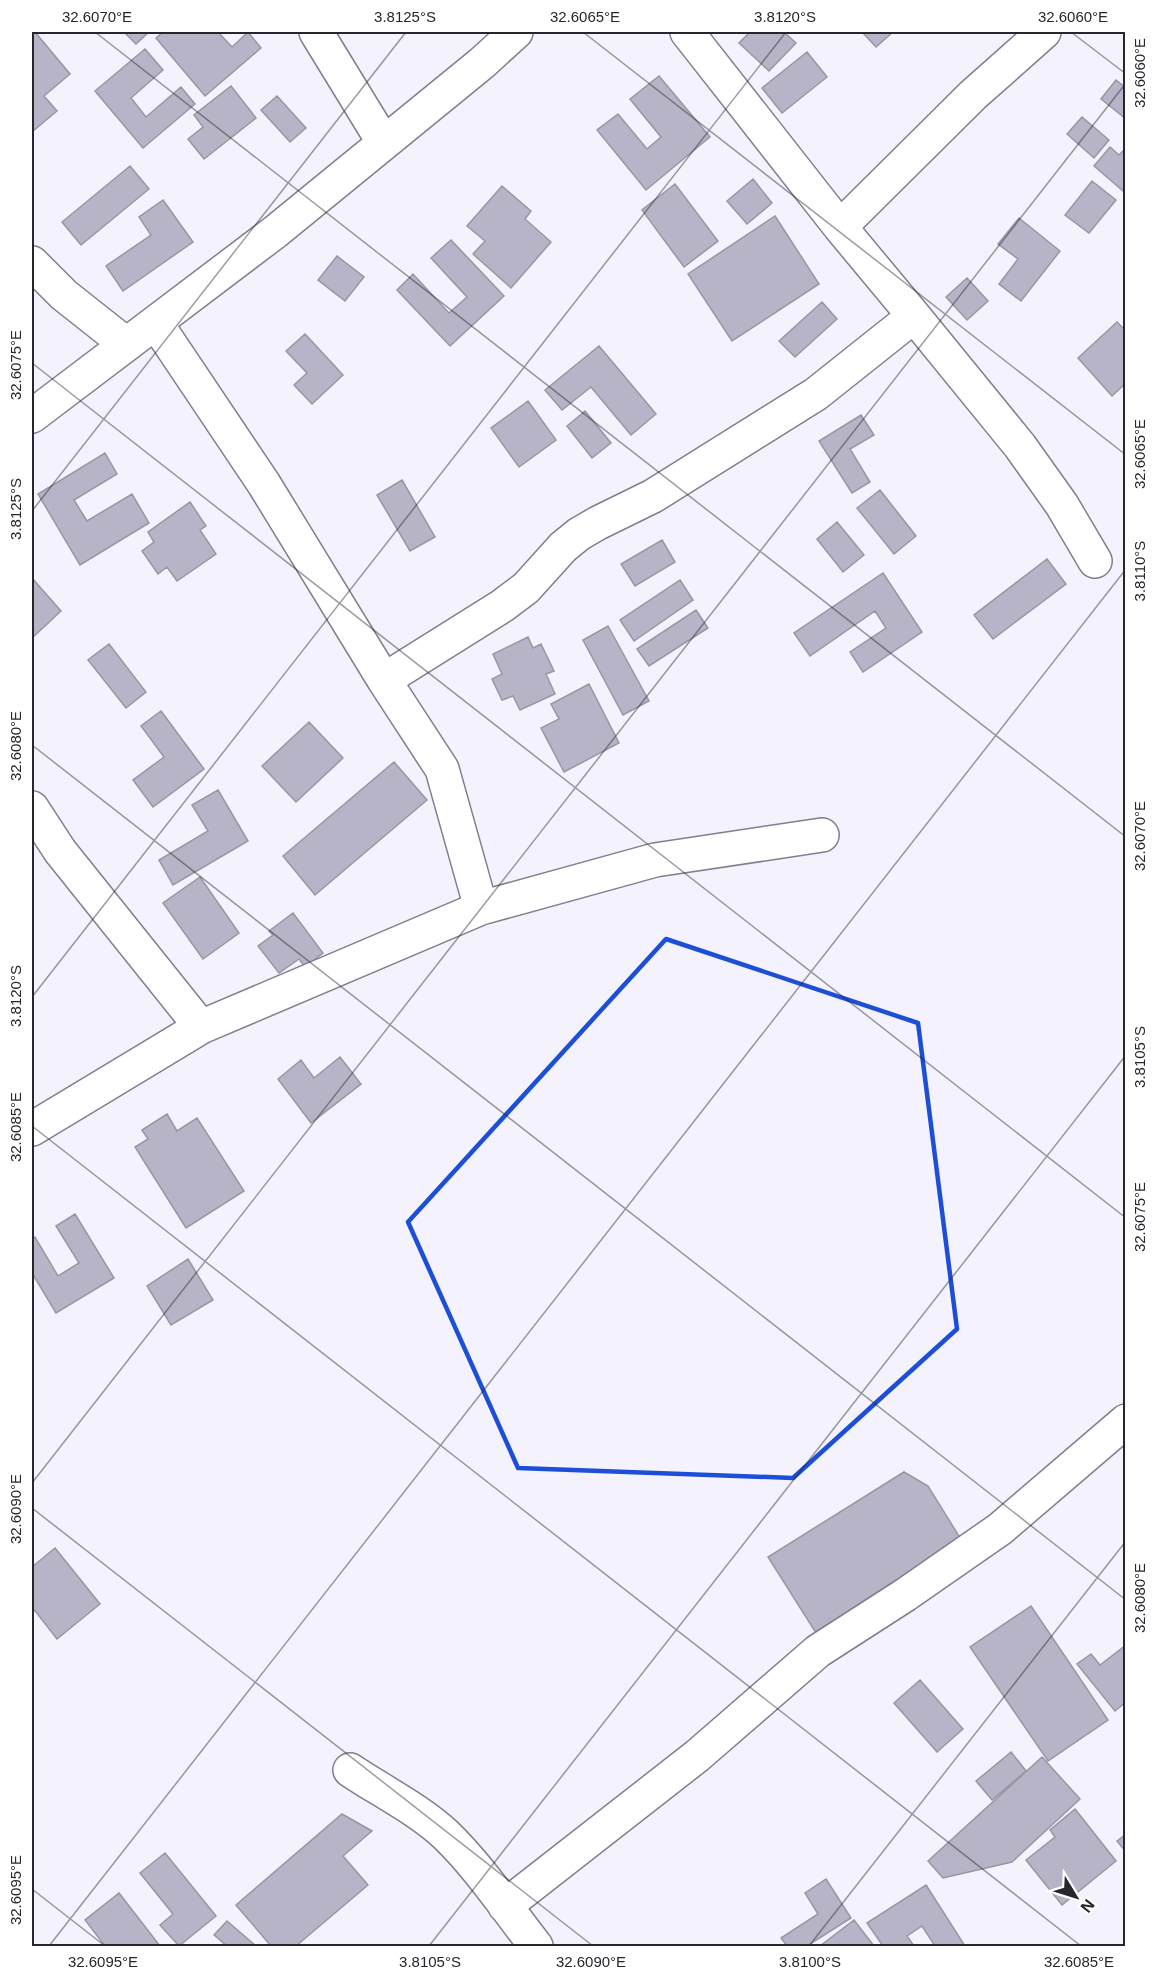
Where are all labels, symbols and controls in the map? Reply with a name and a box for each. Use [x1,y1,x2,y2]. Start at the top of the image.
text: 32.6070°E [62,8,132,25]
text: 3.8125°S [374,8,436,25]
text: 32.6065°E [550,8,620,25]
text: 3.8120°S [754,8,816,25]
text: 32.6060°E [1038,8,1108,25]
text: 32.6060°E [1131,38,1148,108]
text: 32.6075°E [7,330,24,400]
text: 32.6065°E [1131,419,1148,489]
text: 3.8125°S [7,478,24,540]
text: 3.8110°S [1131,541,1148,601]
text: 32.6080°E [7,711,24,781]
text: 32.6070°E [1131,801,1148,871]
text: 3.8120°S [7,965,24,1027]
text: 3.8105°S [1131,1026,1148,1088]
text: 32.6085°E [7,1092,24,1162]
text: 32.6075°E [1131,1182,1148,1252]
text: 32.6090°E [7,1474,24,1544]
text: 32.6080°E [1131,1563,1148,1633]
text: 32.6095°E [7,1855,24,1925]
north arrow [1046,1867,1106,1927]
text: N [1077,1896,1098,1916]
text: 32.6095°E [68,1953,138,1970]
text: 3.8105°S [399,1953,461,1970]
text: 32.6090°E [556,1953,626,1970]
text: 3.8100°S [779,1953,841,1970]
text: 32.6085°E [1044,1953,1114,1970]

